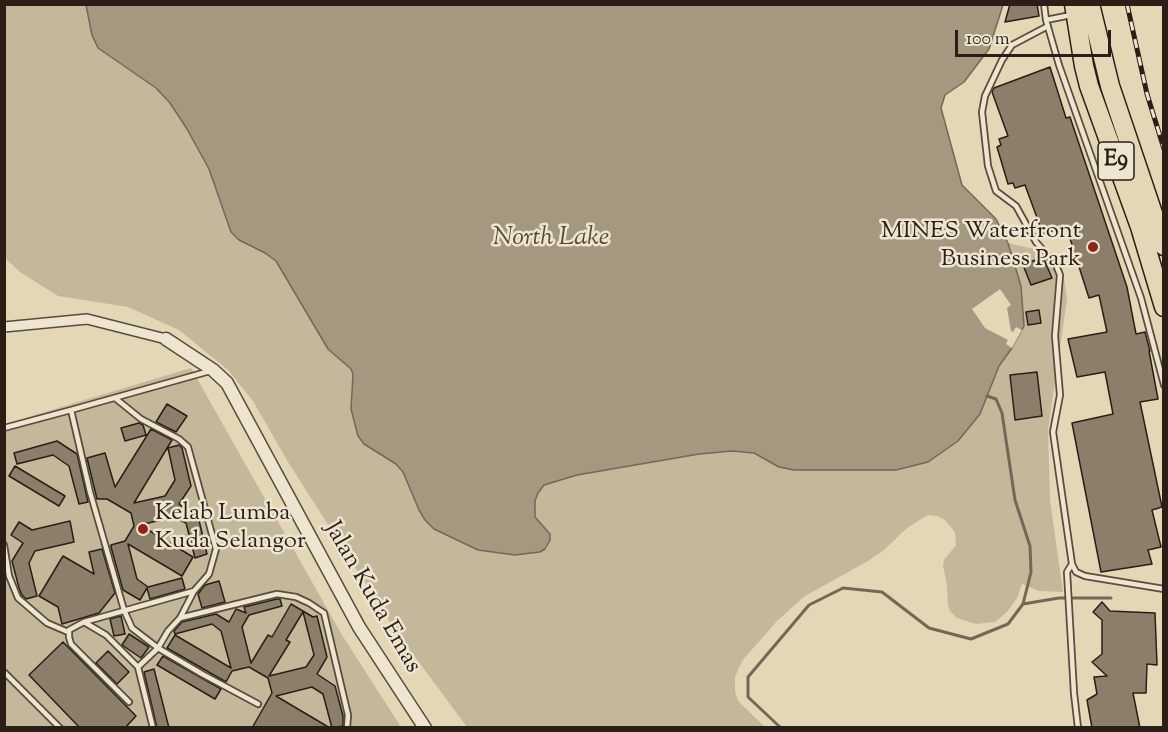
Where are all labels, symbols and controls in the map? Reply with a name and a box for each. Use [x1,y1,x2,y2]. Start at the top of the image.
scale bar [958,18,1114,56]
text: 100 m [966,27,1010,53]
road number: E9 [1098,142,1134,180]
place label: MINES Waterfront Business Park [881,219,1081,275]
water label: North Lake [493,224,609,256]
marker: MINES Waterfront Business Park [1086,240,1100,254]
place label: Kelab Lumba Kuda Selangor [155,501,306,557]
street label: Jalan Kuda Emas [316,517,426,679]
marker: Kelab Lumba Kuda Selangor [136,522,150,536]

